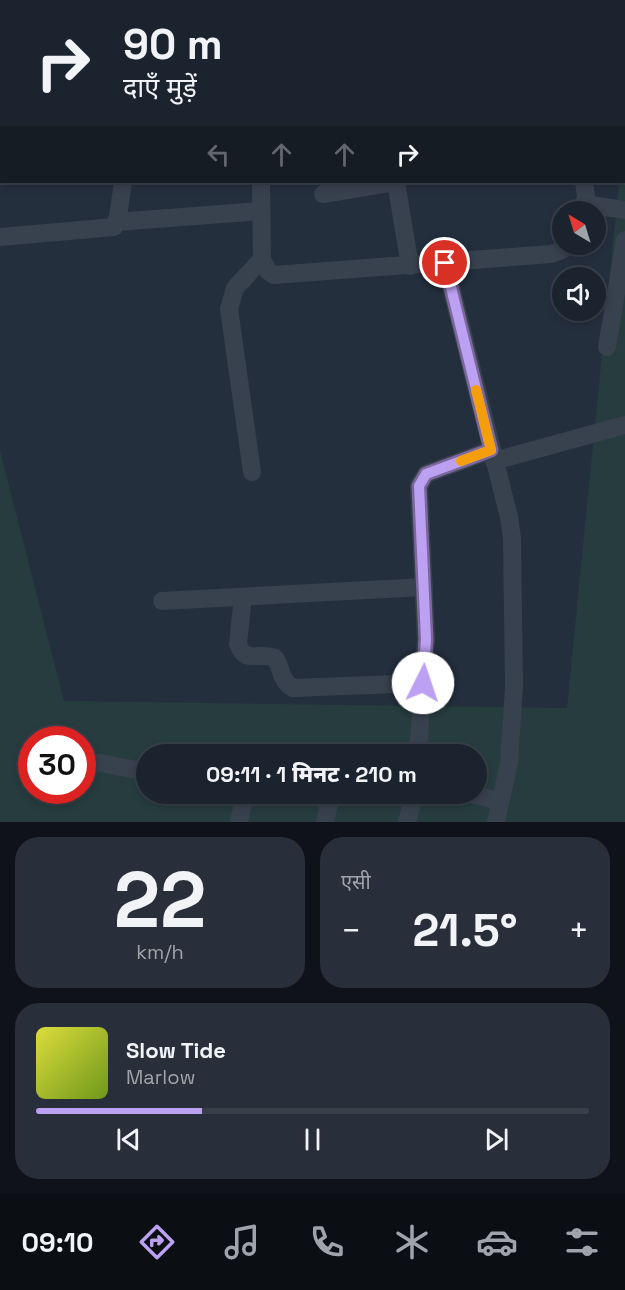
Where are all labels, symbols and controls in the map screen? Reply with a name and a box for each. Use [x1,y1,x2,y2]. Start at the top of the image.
text: 90 m [123,18,223,71]
icon: right [24,24,102,102]
text: दाएँ मुड़ें [123,70,197,105]
icon: left [202,138,235,171]
icon: ahead [265,138,298,171]
icon: ahead [328,138,361,171]
icon: right [391,138,424,171]
north arrow [552,201,606,255]
map controls [552,201,606,321]
pin [419,237,470,288]
icon: arrive [428,246,461,279]
button: sound [552,267,606,321]
position arrow [391,651,455,715]
speed limit sign: 30 [18,726,96,804]
text: 09:11 · 1 मिनट · 210 m [206,760,417,788]
text: 22 [114,850,206,950]
text: एसी [341,869,371,895]
text: 21.5° [412,902,518,959]
text: − [341,910,361,952]
text: + [569,910,589,952]
text: km/h [136,939,184,965]
text: Slow Tide [126,1036,226,1064]
text: Marlow [126,1064,195,1090]
icon: previous [112,1123,145,1156]
icon: pause [296,1123,329,1156]
icon: next [480,1123,513,1156]
icon: directions [136,1221,178,1263]
icon: music [221,1221,263,1263]
icon: phone [306,1221,348,1263]
icon: climate [391,1221,433,1263]
icon: car [476,1221,518,1263]
icon: filters [561,1221,603,1263]
text: 09:10 [22,1225,93,1260]

